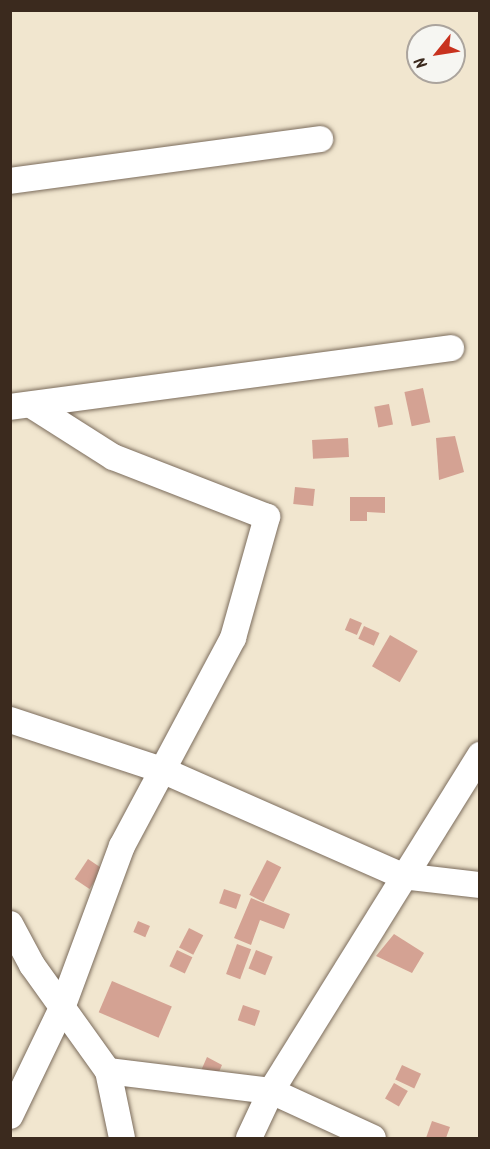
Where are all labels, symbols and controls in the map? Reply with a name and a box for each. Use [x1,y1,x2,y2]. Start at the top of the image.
north arrow [406,24,466,84]
text: N [408,52,435,73]

